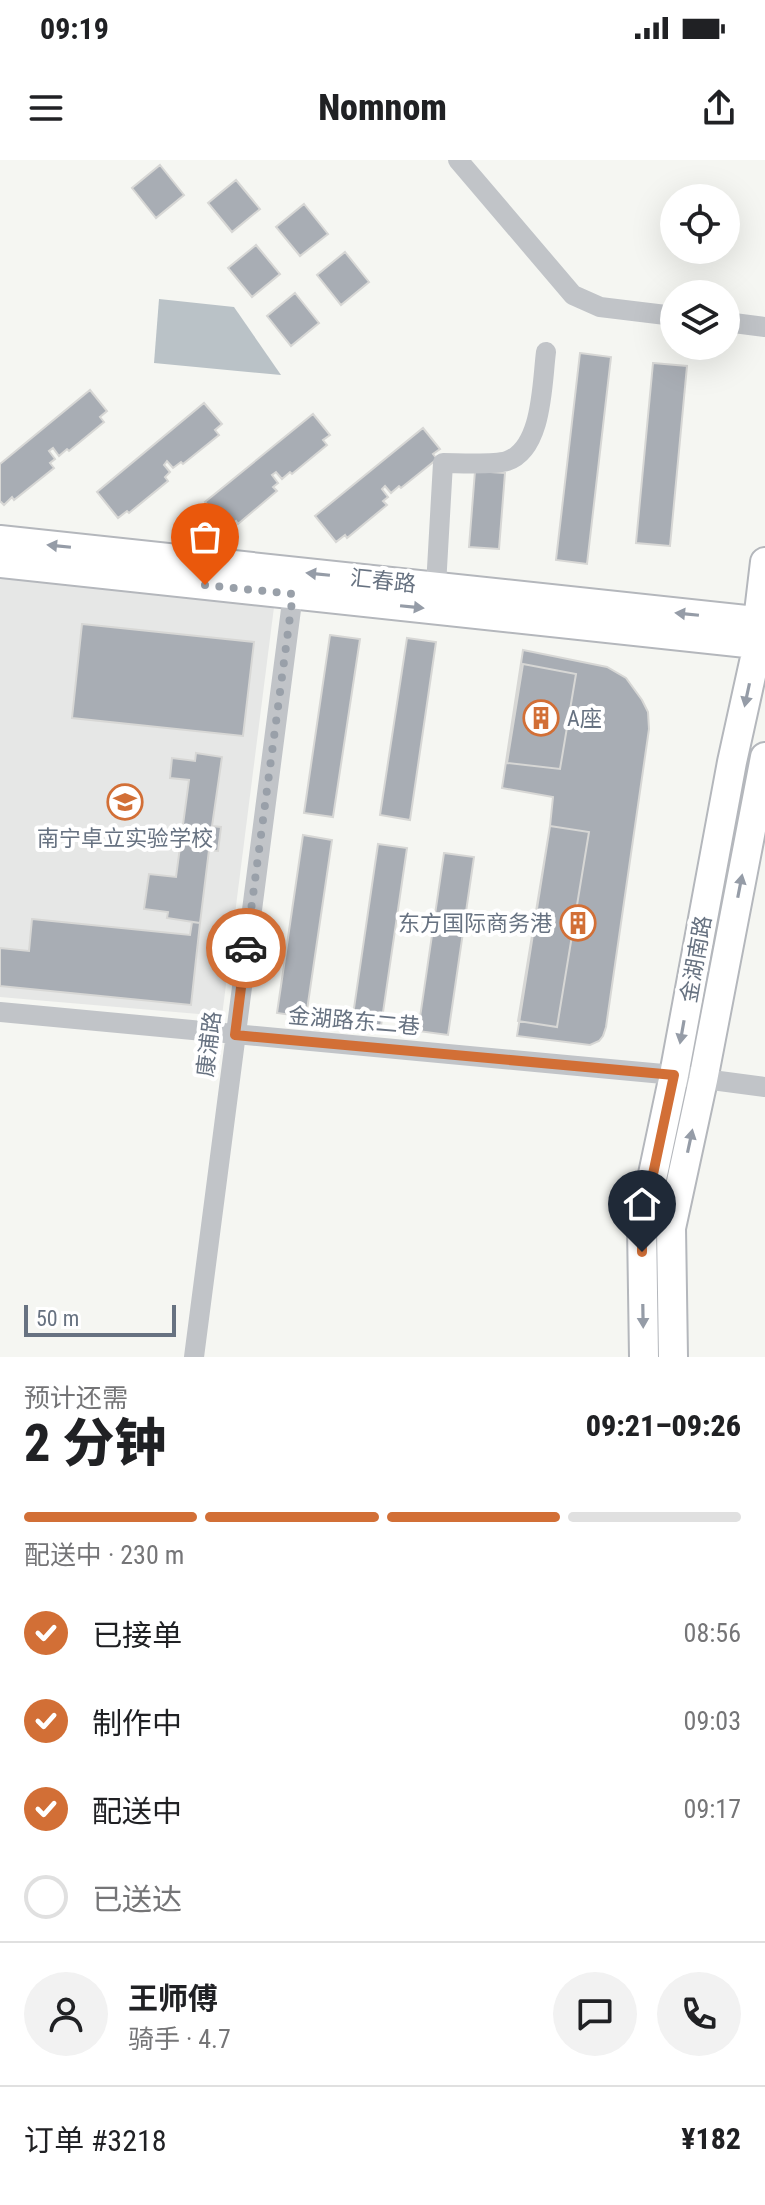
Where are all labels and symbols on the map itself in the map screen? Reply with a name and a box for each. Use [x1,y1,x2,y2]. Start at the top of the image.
pin [171,503,239,585]
one-way arrow [46,540,71,553]
street label: 汇春路 [349,565,417,597]
one-way arrow [305,567,330,580]
one-way arrow [400,600,425,613]
one-way arrow [675,607,700,620]
one-way arrow [740,682,753,707]
building icon: A座 [522,699,560,737]
place label: A座 [567,706,602,731]
school or university icon: 南宁卓立实验学校 [106,783,144,821]
place label: 南宁卓立实验学校 [37,826,213,851]
one-way arrow [735,873,747,898]
building icon: 东方国际商务港 [559,904,597,942]
courier [206,908,286,988]
place label: 东方国际商务港 [398,911,552,936]
street label: 金湖南路 [676,913,716,1005]
street label: 金湖路东二巷 [287,1003,421,1039]
street label: 康浦路 [193,1010,225,1078]
one-way arrow [675,1020,688,1045]
one-way arrow [684,1128,697,1153]
pin [608,1170,676,1252]
scale bar [24,1301,176,1337]
one-way arrow [637,1304,650,1329]

